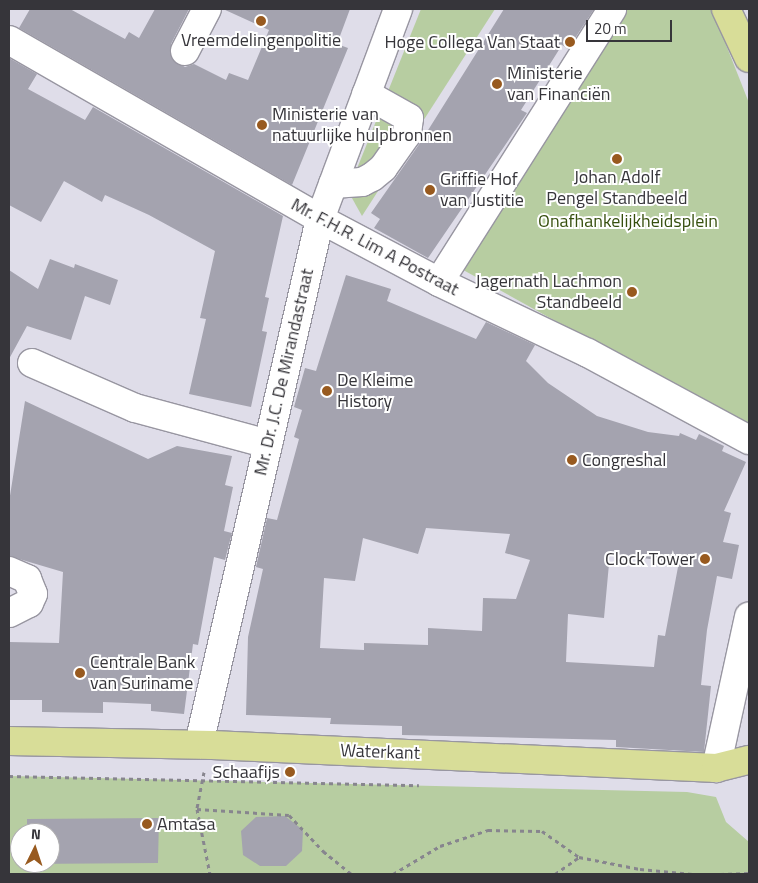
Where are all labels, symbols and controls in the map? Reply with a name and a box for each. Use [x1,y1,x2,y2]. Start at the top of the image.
scale bar [588,10,674,42]
marker: Vreemdelingenpolitie [255,15,267,27]
text: 20 m [594,17,627,40]
place label: Vreemdelingenpolitie [181,29,341,51]
place label: Hoge Collega Van Staat [384,31,560,53]
marker: Hoge Collega Van Staat [564,36,576,48]
place label: Ministerie van Financiën [507,63,610,106]
marker: Ministerie van Financiën [491,78,503,90]
place label: Ministerie van natuurlijke hulpbronnen [272,104,452,146]
marker: Ministerie van natuurlijke hulpbronnen [256,119,268,131]
marker: Johan Adolf Pengel Standbeeld [611,153,623,165]
place label: Johan Adolf Pengel Standbeeld [546,167,688,210]
place label: Griffie Hof van Justitie [440,169,524,212]
marker: Griffie Hof van Justitie [424,184,436,196]
street label: Mr. F.H.R. Lim A Postraat [287,194,463,300]
park label: Onafhankelijkheidsplein [538,210,718,232]
street label: Mr. Dr. J.C. De Mirandastraat [250,266,318,478]
place label: Jagernath Lachmon Standbeeld [475,271,622,314]
marker: Jagernath Lachmon Standbeeld [626,286,638,298]
place label: De Kleime History [337,370,413,412]
marker: De Kleime History [321,385,333,397]
place label: Congreshal [582,449,666,471]
marker: Congreshal [566,454,578,466]
place label: Clock Tower [605,548,695,570]
marker: Clock Tower [699,553,711,565]
place label: Centrale Bank van Suriname [90,652,195,694]
marker: Centrale Bank van Suriname [74,667,86,679]
street label: Waterkant [340,740,420,764]
place label: Schaafijs [212,761,280,783]
marker: Schaafijs [284,766,296,778]
place label: Amtasa [157,813,215,835]
marker: Amtasa [141,818,153,830]
north arrow [10,823,60,873]
text: N [30,823,42,844]

